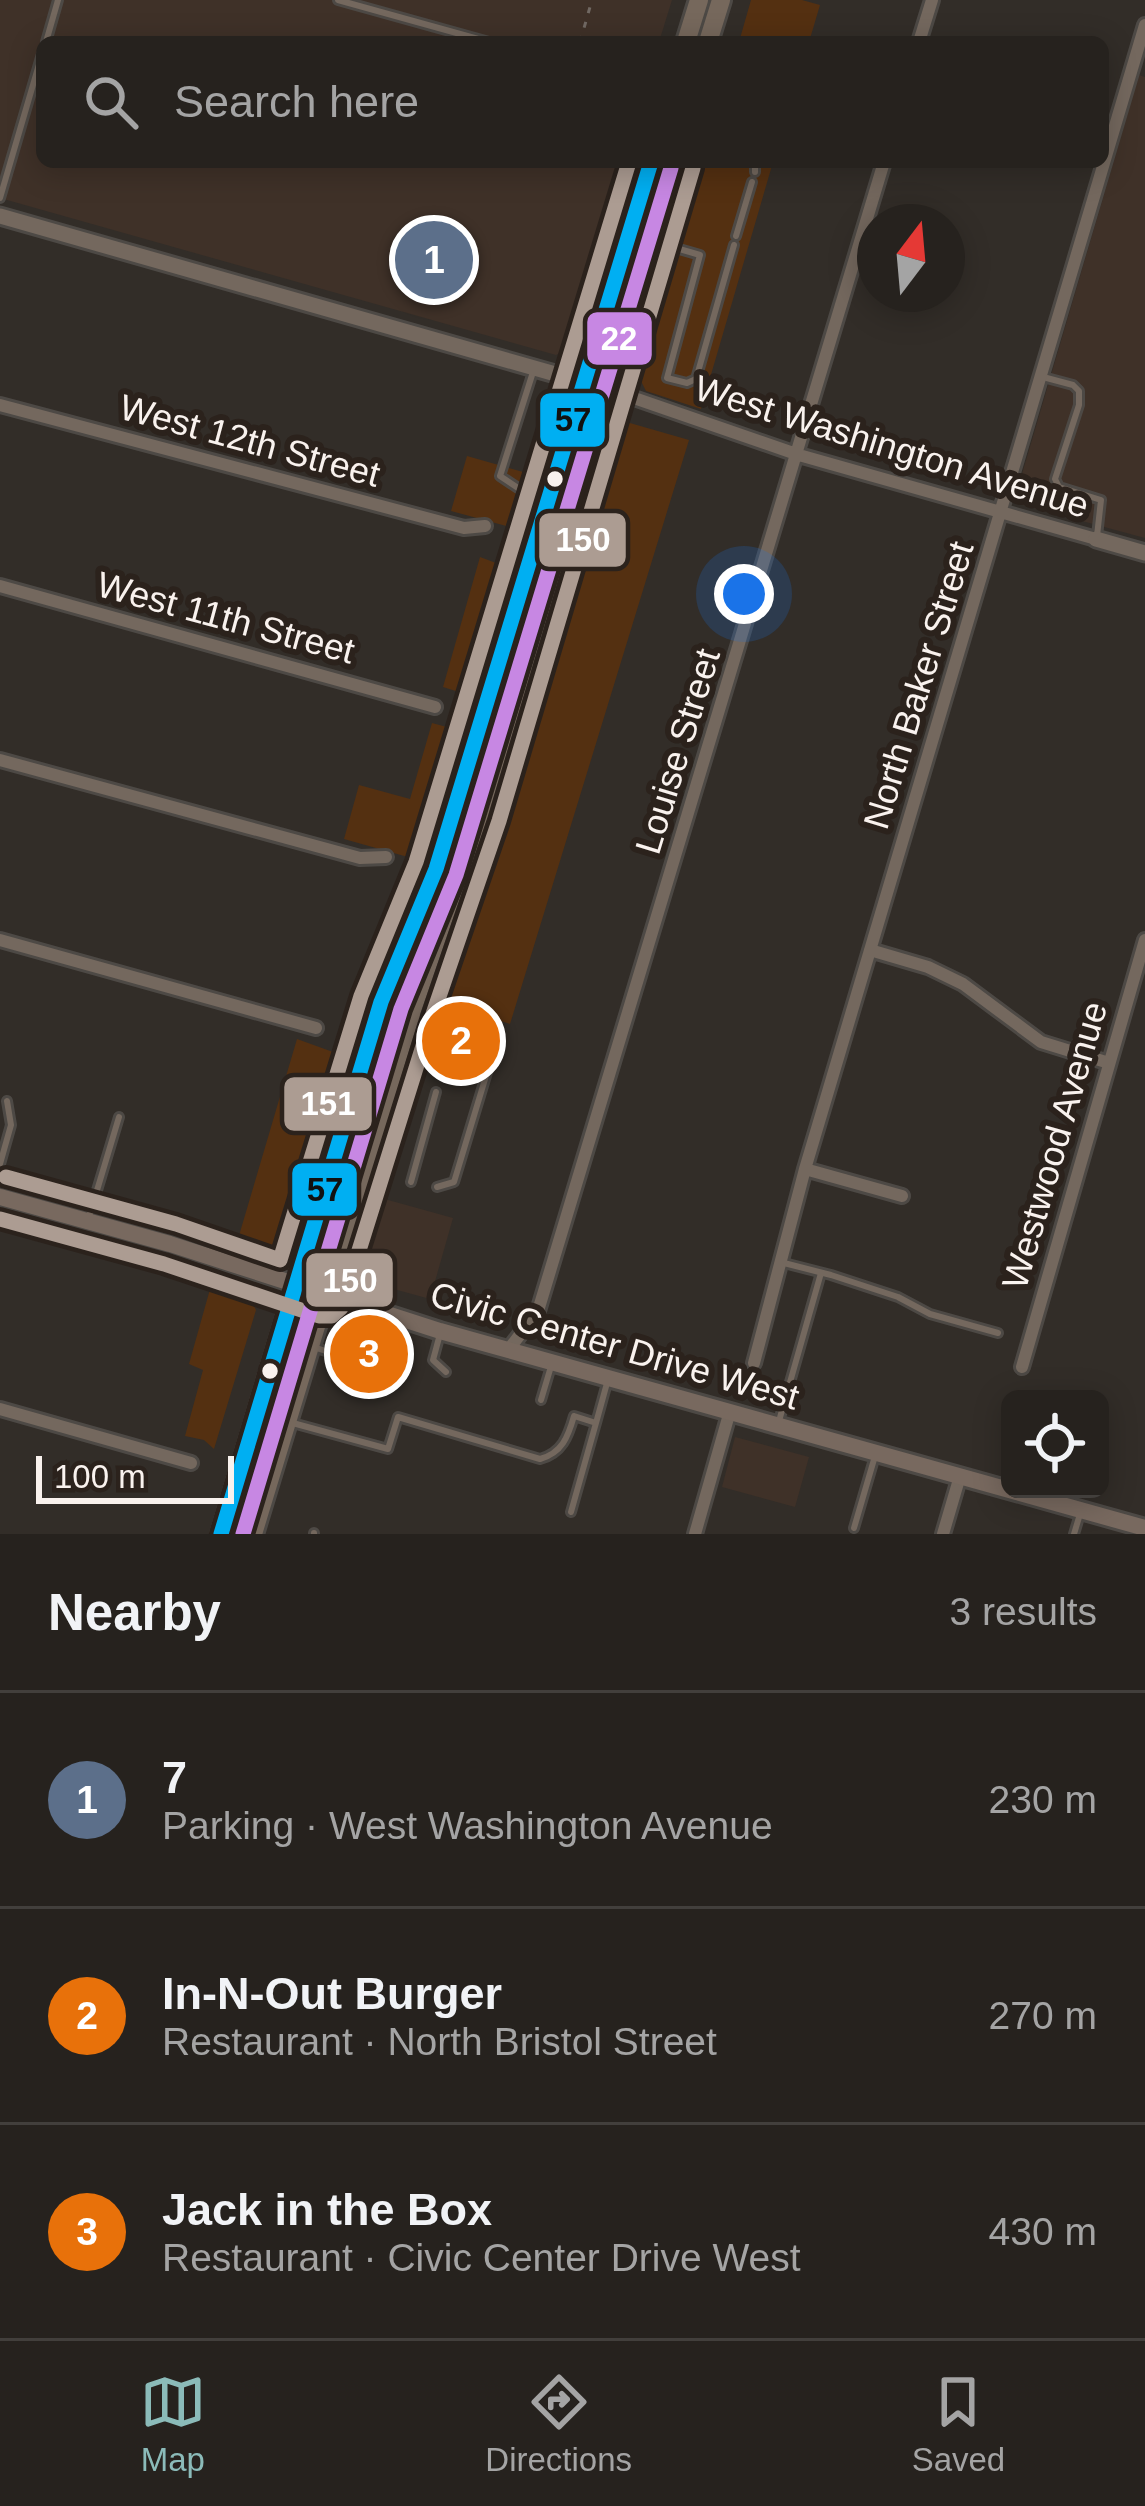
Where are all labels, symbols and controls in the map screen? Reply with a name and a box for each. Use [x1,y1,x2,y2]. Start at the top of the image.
search box [36,36,1109,168]
icon: search [78,69,144,135]
text: Search here [174,76,419,127]
north arrow [857,204,965,312]
pin: 1 [395,215,473,305]
line badge: 22 [585,310,654,367]
text: 22 [601,320,637,357]
street label: West Washington Avenue [690,367,1094,526]
street label: West 12th Street [115,386,384,495]
line badge: 57 [538,391,607,449]
text: 57 [555,401,591,438]
unlabelled marker [544,468,566,490]
line badge: 150 [537,511,628,569]
text: 150 [555,521,611,558]
street label: North Baker Street [855,537,982,834]
street label: West 11th Street [93,563,359,672]
your location [714,564,774,624]
street label: Louise Street [627,644,728,859]
pin: 2 [422,996,500,1086]
street label: Westwood Avenue [994,997,1115,1293]
line badge: 151 [282,1075,374,1133]
text: 151 [300,1085,356,1122]
line badge: 57 [290,1161,359,1218]
text: 57 [307,1171,343,1208]
line badge: 150 [304,1251,395,1309]
text: 150 [322,1262,378,1299]
street label: Civic Center Drive West [426,1273,804,1418]
pin: 3 [330,1309,408,1399]
unlabelled marker [259,1360,281,1382]
map controls [1001,1390,1109,1498]
button: locate [1001,1390,1109,1498]
scale bar [36,1450,234,1503]
text: 100 m [54,1458,146,1495]
text: Nearby [48,1584,221,1641]
text: 3 results [950,1590,1097,1633]
text: 7 [162,1752,187,1803]
text: 1 [76,1778,98,1821]
text: 230 m [989,1778,1097,1821]
text: Parking · West Washington Avenue [162,1804,773,1847]
text: In-N-Out Burger [162,1968,502,2019]
text: 2 [76,1994,98,2037]
text: 270 m [989,1994,1097,2037]
text: Restaurant · North Bristol Street [162,2020,717,2063]
text: Jack in the Box [162,2184,492,2235]
text: 3 [76,2210,98,2253]
text: 430 m [989,2210,1097,2253]
text: Restaurant · Civic Center Drive West [162,2236,801,2279]
tab: Map [140,2369,206,2479]
tab: Directions [485,2369,632,2479]
tab: Saved [912,2369,1005,2479]

